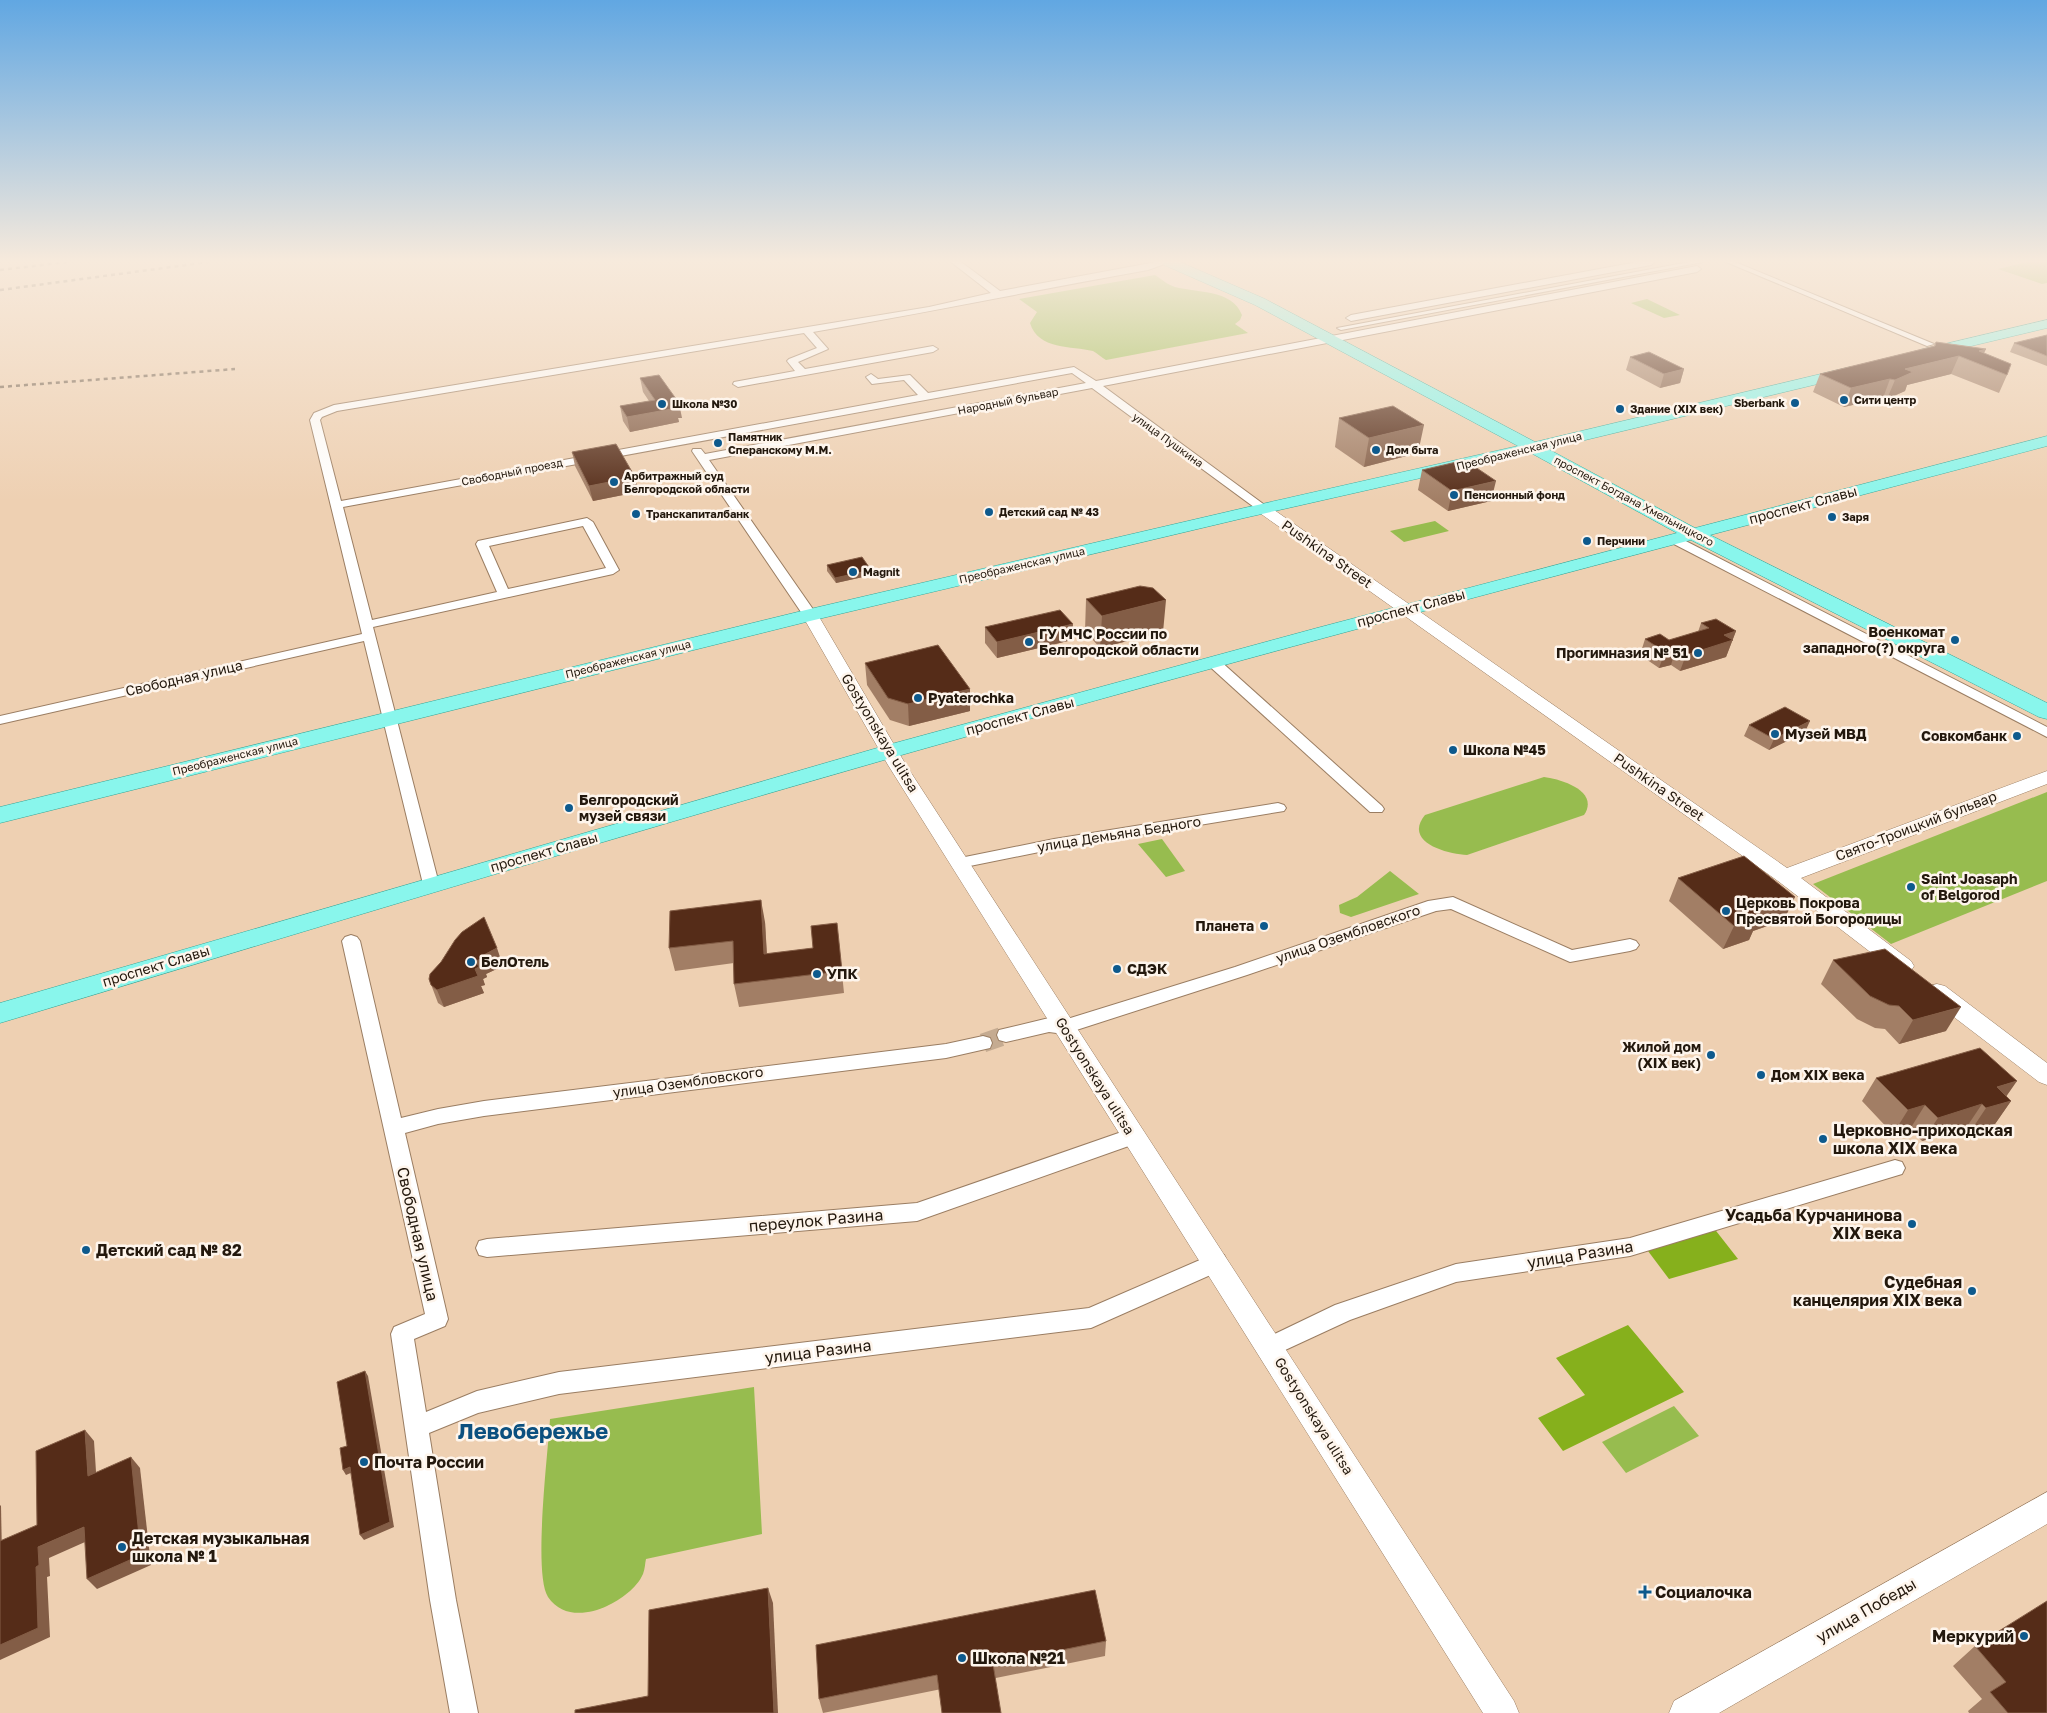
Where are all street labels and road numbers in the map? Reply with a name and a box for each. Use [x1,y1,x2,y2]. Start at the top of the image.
street label: Народный бульвар [956,384,1060,417]
street label: улица Пушкина [1130,410,1206,470]
street label: Преображенская улица [1455,429,1583,472]
street label: проспект Богдана Хмельницкого [1552,453,1717,548]
street label: Свободный проезд [460,455,564,488]
street label: проспект Славы [1747,482,1859,527]
street label: Pushkina Street [1279,516,1376,591]
street label: Преображенская улица [958,544,1086,585]
street label: проспект Славы [1355,585,1467,630]
street label: Преображенская улица [564,637,692,680]
street label: Свободная улица [124,656,244,699]
street label: Gostyonskaya ulitsa [838,670,923,795]
street label: проспект Славы [964,693,1076,738]
street label: Преображенская улица [171,734,299,777]
street label: Pushkina Street [1611,749,1708,824]
street label: Свято-Троицкий бульвар [1833,787,1999,864]
street label: улица Демьяна Бедного [1036,812,1202,855]
street label: проспект Славы [488,828,600,875]
street label: улица Озембловского [1273,901,1422,966]
street label: проспект Славы [100,941,212,990]
street label: Gostyonskaya ulitsa [1052,1014,1139,1138]
street label: улица Озембловского [612,1063,764,1100]
street label: Свободная улица [393,1165,443,1303]
street label: переулок Разина [748,1204,884,1236]
street label: улица Разина [1525,1236,1635,1272]
street label: улица Разина [763,1335,873,1367]
street label: Gostyonskaya ulitsa [1271,1354,1358,1478]
street label: улица Победы [1812,1573,1920,1647]

